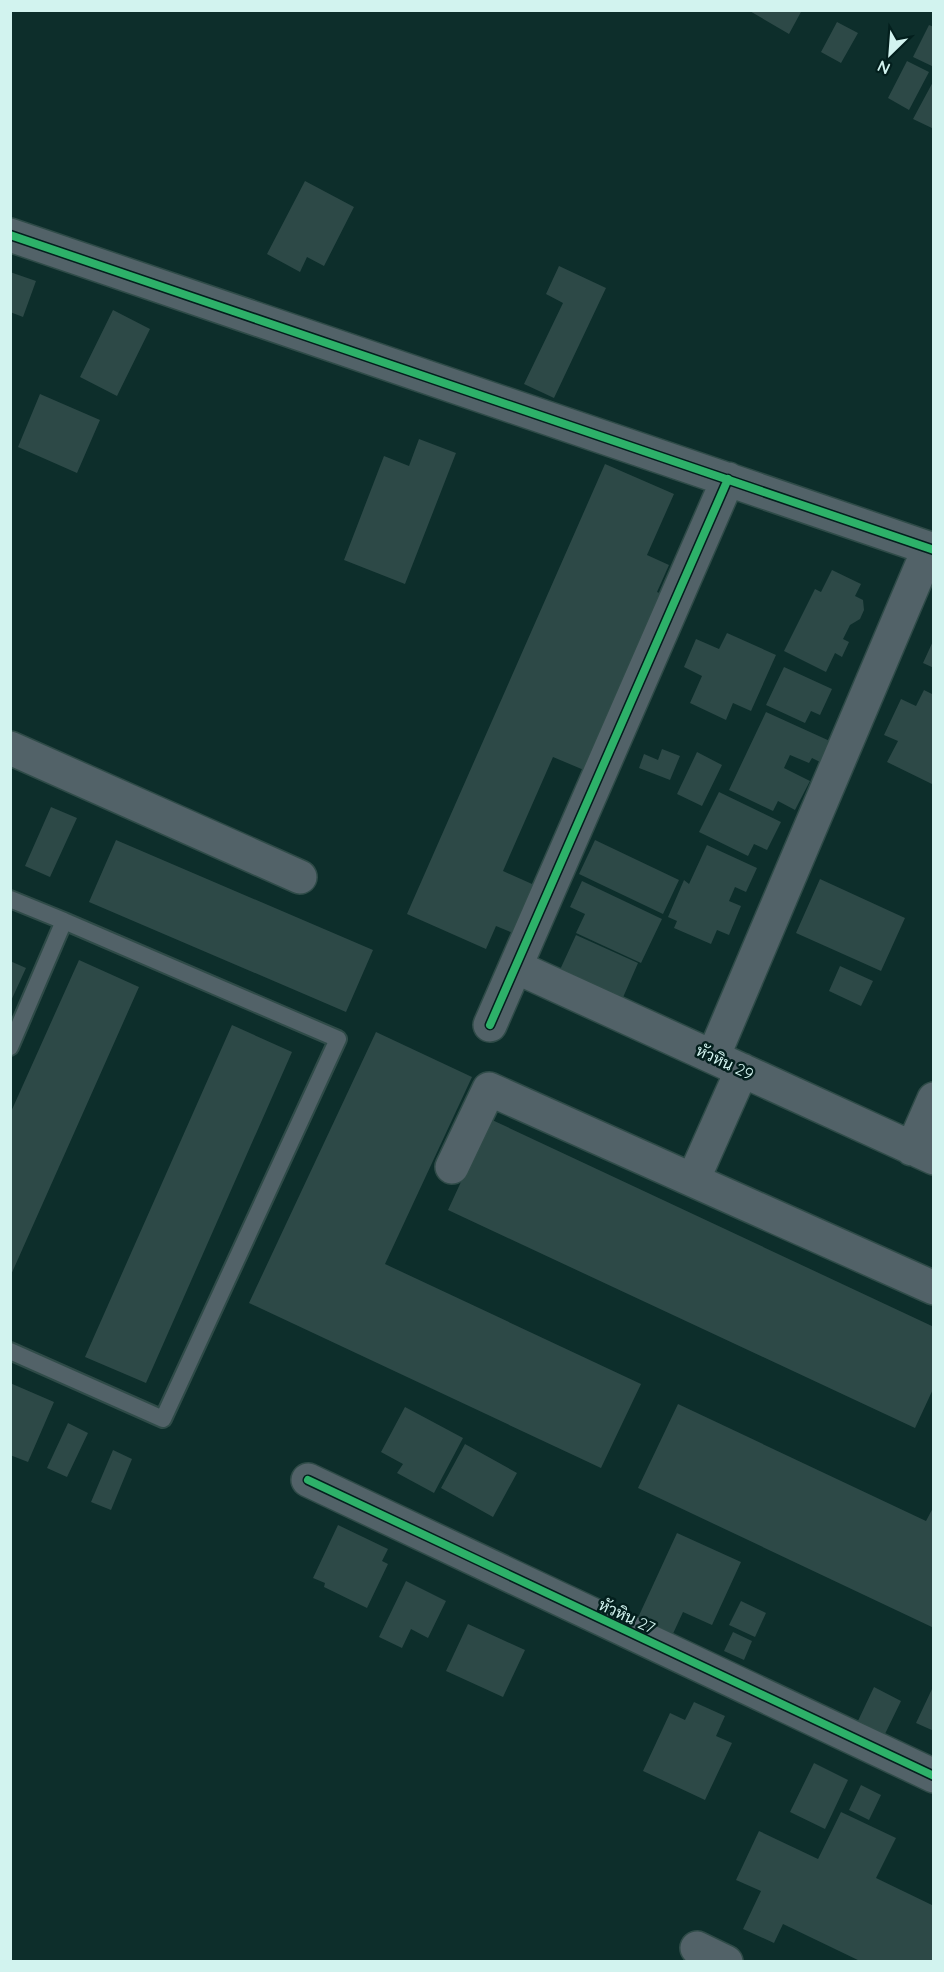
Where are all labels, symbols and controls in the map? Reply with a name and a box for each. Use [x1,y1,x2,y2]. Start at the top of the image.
north arrow [860,24,920,84]
text: N [874,56,893,79]
street label: หัวหิน 29 [693,1040,757,1084]
street label: หัวหิน 27 [596,1594,658,1638]

